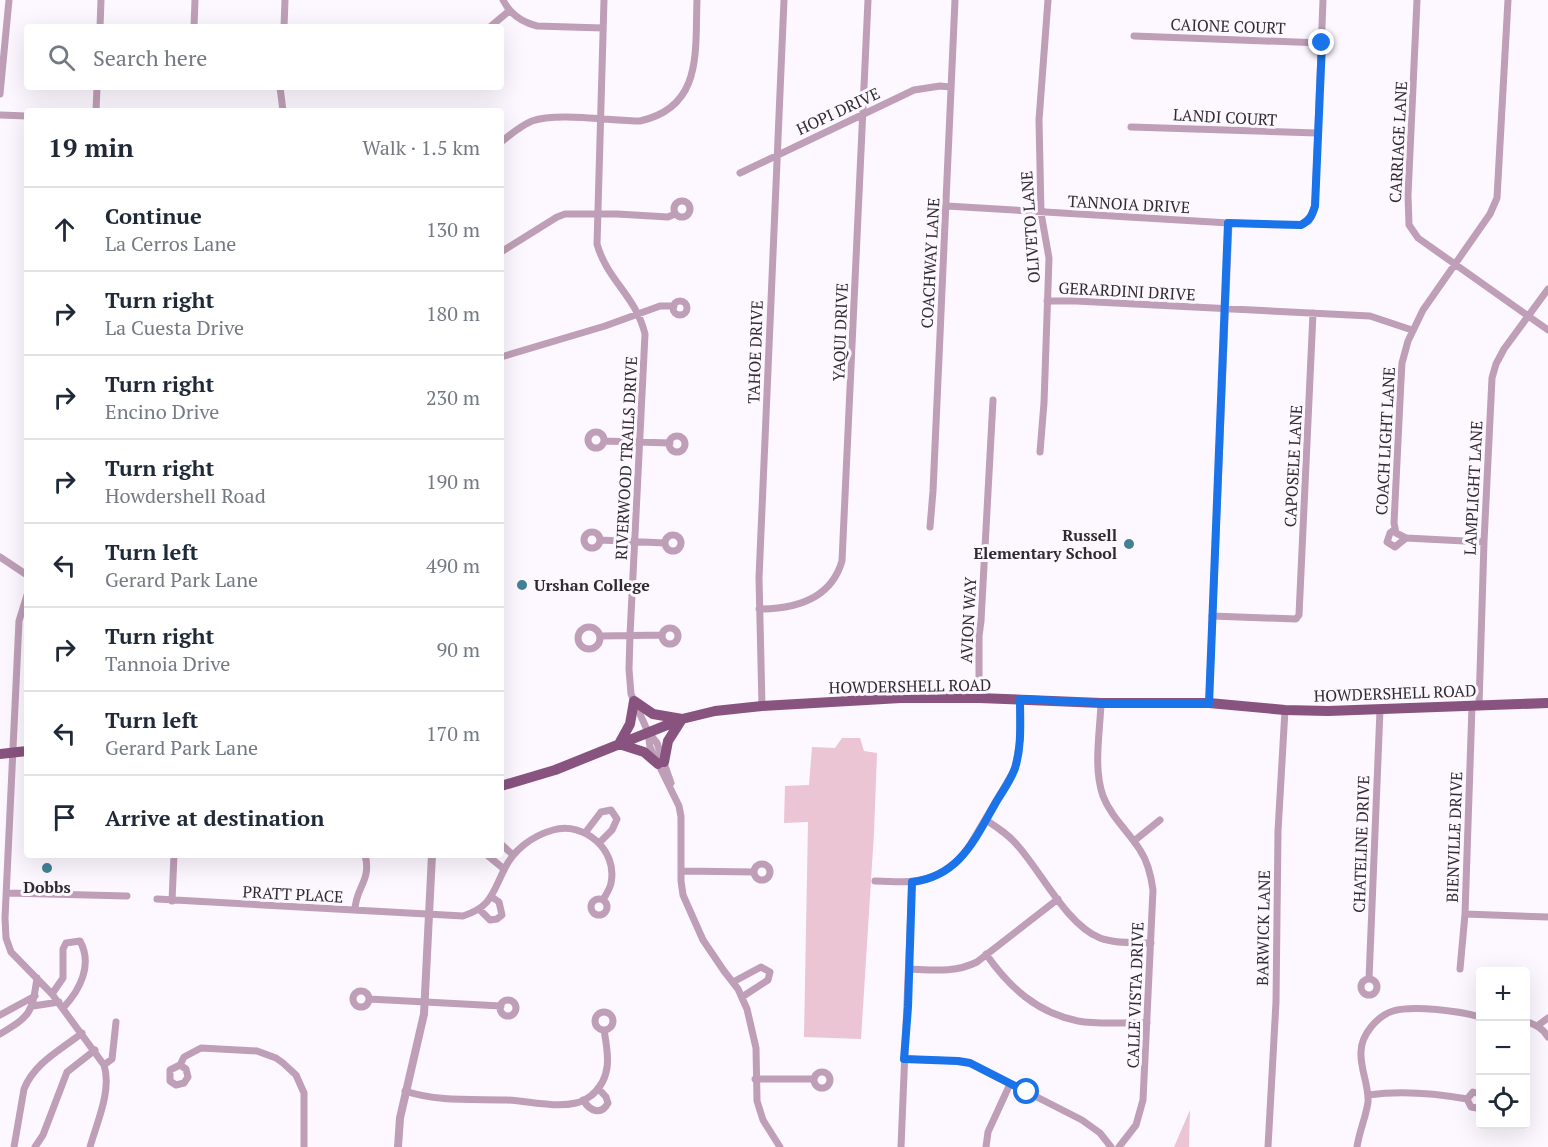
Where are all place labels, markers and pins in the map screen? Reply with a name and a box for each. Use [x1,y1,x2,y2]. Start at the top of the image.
place label: Russell Elementary School [973,524,1117,564]
marker: Russell Elementary School [1122,537,1136,551]
place label: Urshan College [534,574,650,596]
marker: Urshan College [515,578,529,592]
marker: Dobbs [40,861,54,875]
place label: Dobbs [23,876,71,898]

